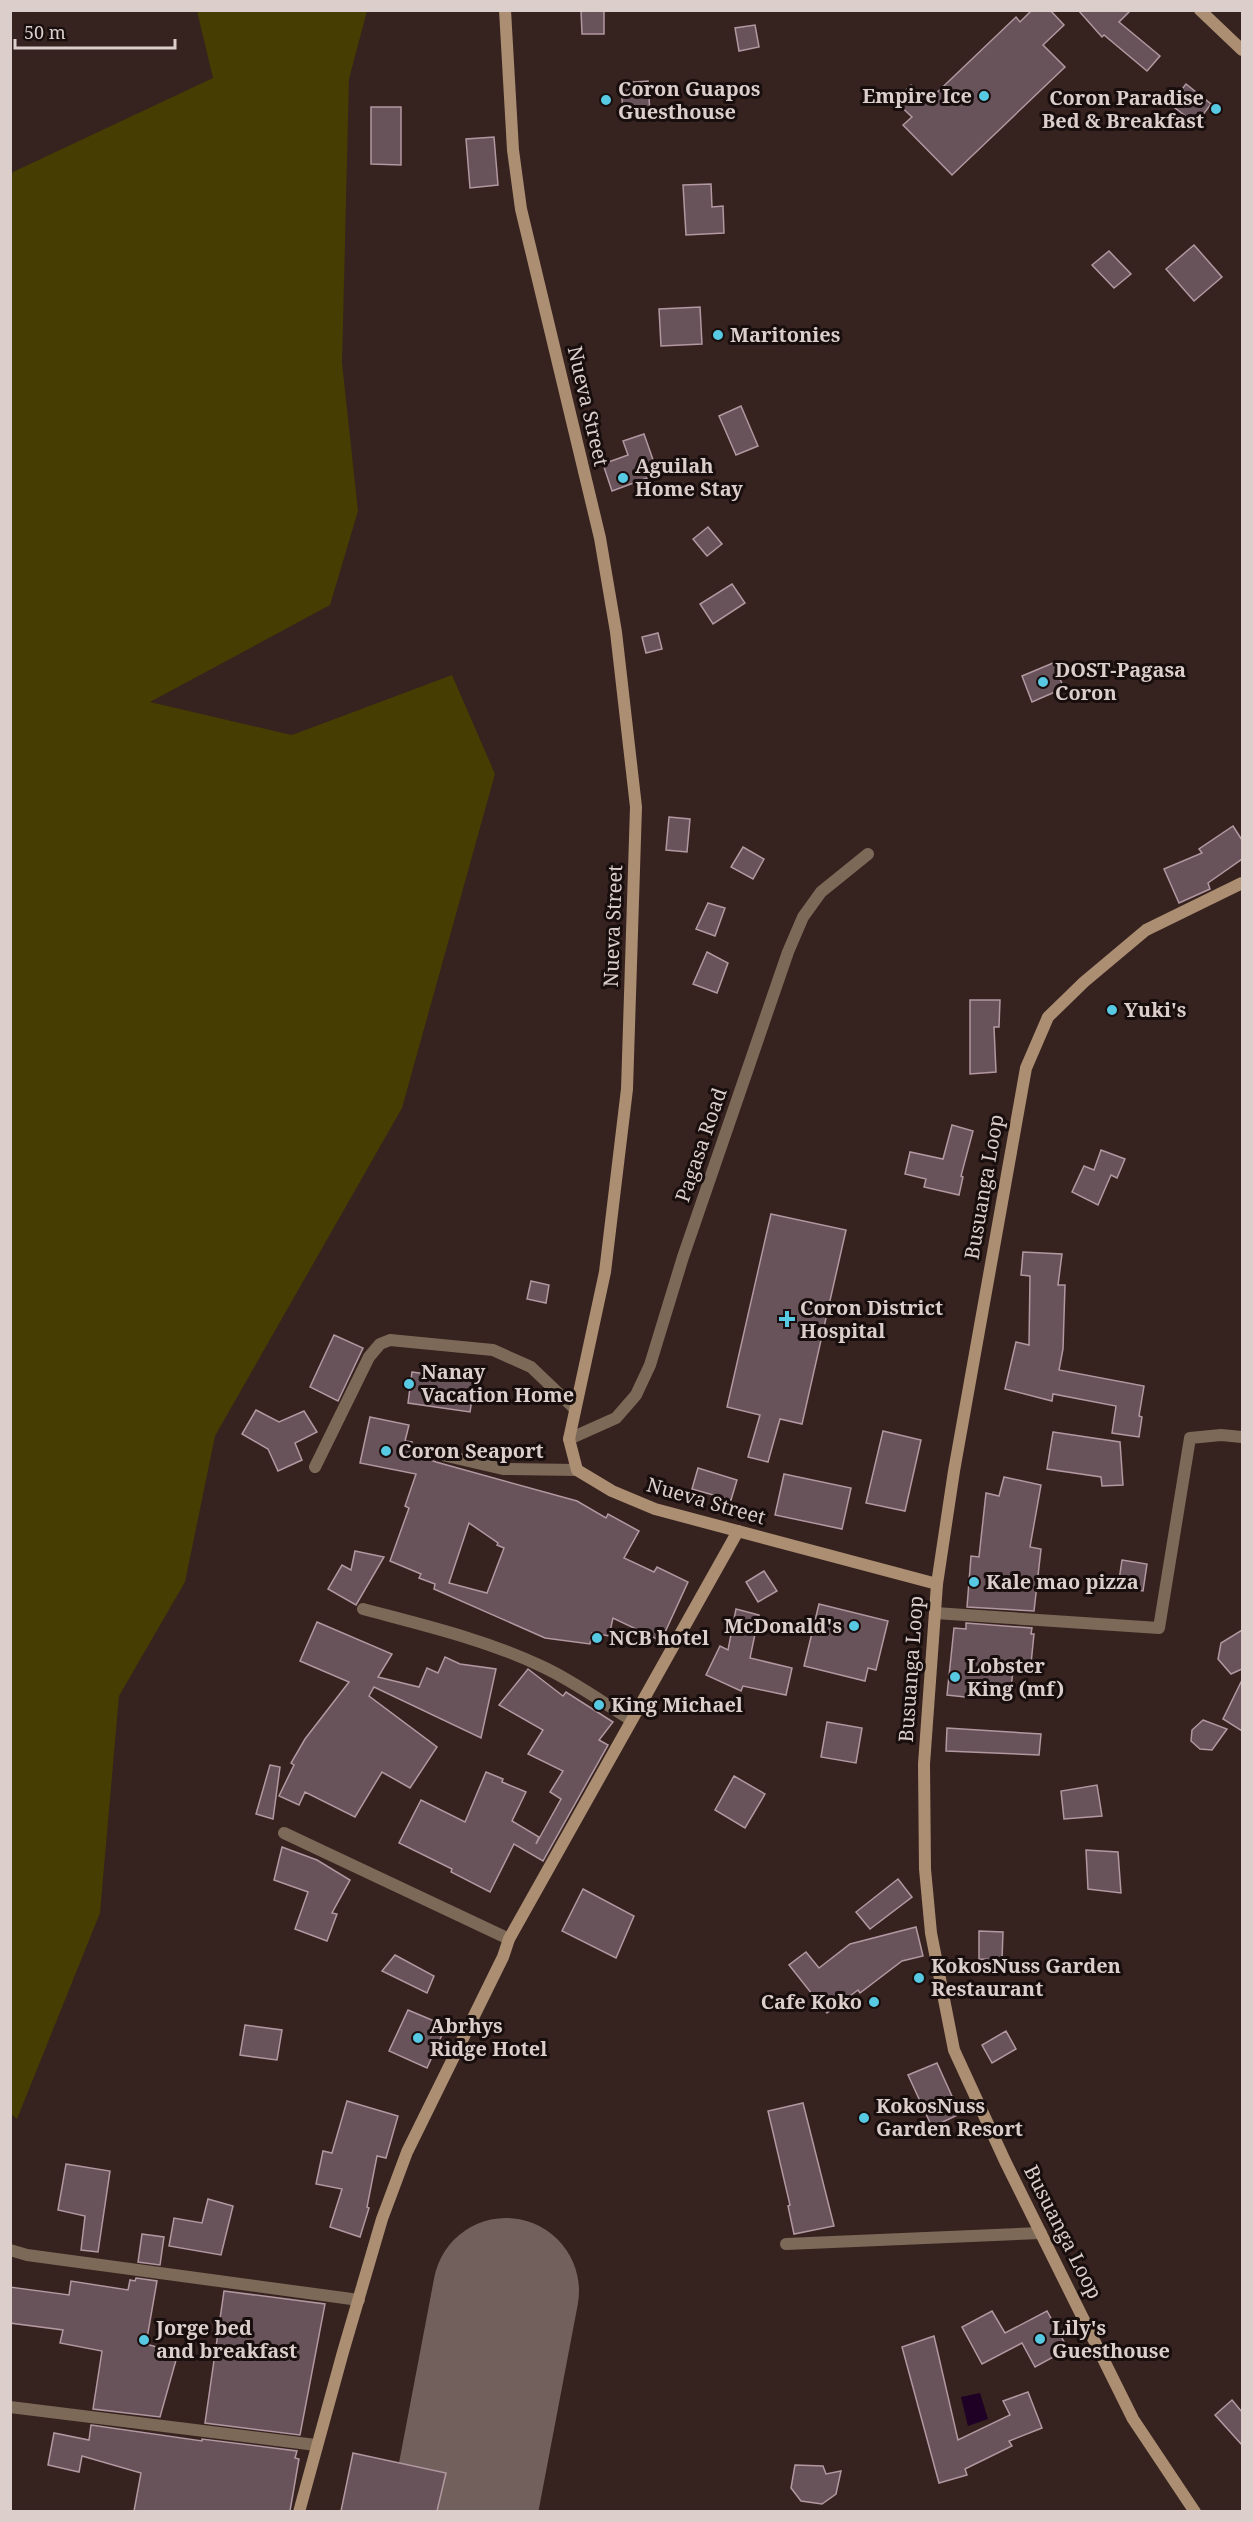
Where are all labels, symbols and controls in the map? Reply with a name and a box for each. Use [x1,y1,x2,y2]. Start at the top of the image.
scale bar [15,12,176,50]
text: 50 m [24,20,66,44]
place label: Coron Guapos Guesthouse [618,75,760,125]
place label: Empire Ice [862,82,972,109]
place label: Coron Paradise Bed & Breakfast [1042,84,1204,134]
marker: Empire Ice [977,89,991,103]
marker: Coron Guapos Guesthouse [599,93,613,107]
marker: Coron Paradise Bed & Breakfast [1209,102,1223,116]
place label: Maritonies [730,321,840,348]
marker: Maritonies [711,328,725,342]
street label: Nueva Street [562,343,615,469]
place label: Aguilah Home Stay [635,452,743,502]
marker: Aguilah Home Stay [616,471,630,485]
place label: DOST-Pagasa Coron [1055,656,1186,706]
marker: DOST-Pagasa Coron [1036,675,1050,689]
street label: Nueva Street [597,864,628,988]
place label: Yuki's [1124,996,1186,1023]
marker: Yuki's [1105,1003,1119,1017]
street label: Pagasa Road [668,1084,733,1206]
street label: Busuanga Loop [957,1112,1010,1261]
place label: Coron District Hospital [800,1294,943,1344]
marker: Coron District Hospital [778,1310,796,1328]
place label: Nanay Vacation Home [421,1358,574,1408]
marker: Nanay Vacation Home [402,1377,416,1391]
place label: Coron Seaport [398,1437,544,1464]
marker: Coron Seaport [379,1444,393,1458]
street label: Nueva Street [644,1471,769,1530]
place label: Kale mao pizza [986,1568,1139,1595]
marker: Kale mao pizza [967,1575,981,1589]
street label: Busuanga Loop [892,1595,929,1743]
place label: McDonald's [724,1612,842,1639]
marker: McDonald's [847,1619,861,1633]
place label: NCB hotel [609,1624,709,1651]
marker: NCB hotel [590,1631,604,1645]
place label: Lobster King (mf) [967,1652,1064,1702]
marker: Lobster King (mf) [948,1670,962,1684]
place label: King Michael [611,1691,743,1718]
marker: King Michael [592,1698,606,1712]
place label: KokosNuss Garden Restaurant [931,1952,1121,2002]
marker: KokosNuss Garden Restaurant [912,1971,926,1985]
place label: Cafe Koko [761,1988,862,2015]
marker: Cafe Koko [867,1995,881,2009]
place label: Abrhys Ridge Hotel [430,2012,547,2062]
marker: Abrhys Ridge Hotel [411,2031,425,2045]
place label: KokosNuss Garden Resort [876,2092,1023,2142]
marker: KokosNuss Garden Resort [857,2111,871,2125]
street label: Busuanga Loop [1018,2160,1109,2303]
place label: Jorge bed and breakfast [155,2314,297,2364]
place label: Lily's Guesthouse [1052,2314,1170,2364]
marker: Lily's Guesthouse [1033,2332,1047,2346]
marker: Jorge bed and breakfast [137,2333,151,2347]

